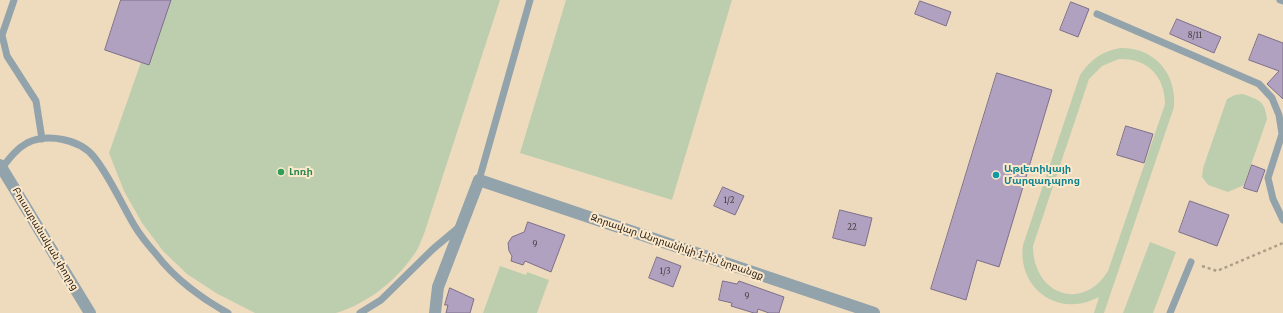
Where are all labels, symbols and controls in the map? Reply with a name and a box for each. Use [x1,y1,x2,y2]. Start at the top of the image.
house number: 8/11 [1188,31,1202,41]
place label: Աթլետիկայի Մարզադպրոց [1004,163,1080,186]
place label: Լոռի [289,166,313,178]
marker: Լոռի [276,167,286,177]
marker: Աթլետիկայի Մարզադպրոց [991,170,1001,180]
street label: Բուսաբանական փողոց [9,185,81,293]
house number: 1/2 [723,196,735,206]
street label: Զորավար Անդրանիկի 1-ին նրբանցք [589,212,765,282]
house number: 22 [847,223,857,233]
house number: 9 [533,240,537,250]
house number: 1/3 [660,267,670,277]
house number: 9 [745,292,749,302]

